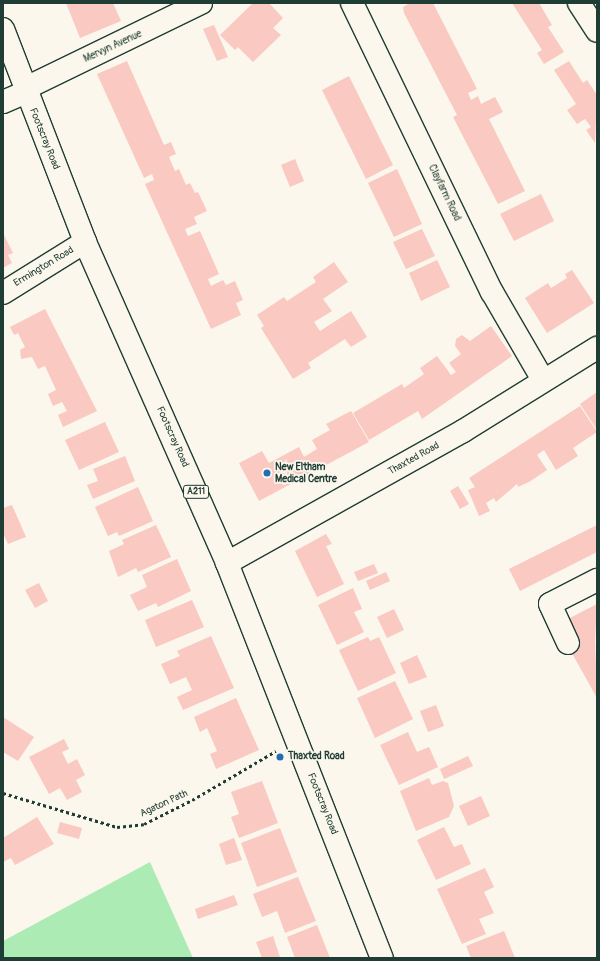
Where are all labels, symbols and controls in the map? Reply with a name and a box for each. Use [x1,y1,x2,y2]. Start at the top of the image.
street label: Mervyn Avenue [82,28,144,66]
street label: Footscray Road [26,107,62,171]
street label: Clayfarm Road [425,163,463,223]
street label: Ermington Road [12,244,76,290]
street label: Footscray Road [153,405,191,469]
street label: Thaxted Road [386,440,442,478]
place label: New Eltham Medical Centre [275,461,337,484]
marker: New Eltham Medical Centre [262,468,272,478]
road number: A211 [183,485,209,499]
place label: Thaxted Road [288,751,345,763]
marker: Thaxted Road [275,752,285,762]
street label: Footscray Road [304,772,340,836]
street label: Agaton Path [138,788,190,820]

